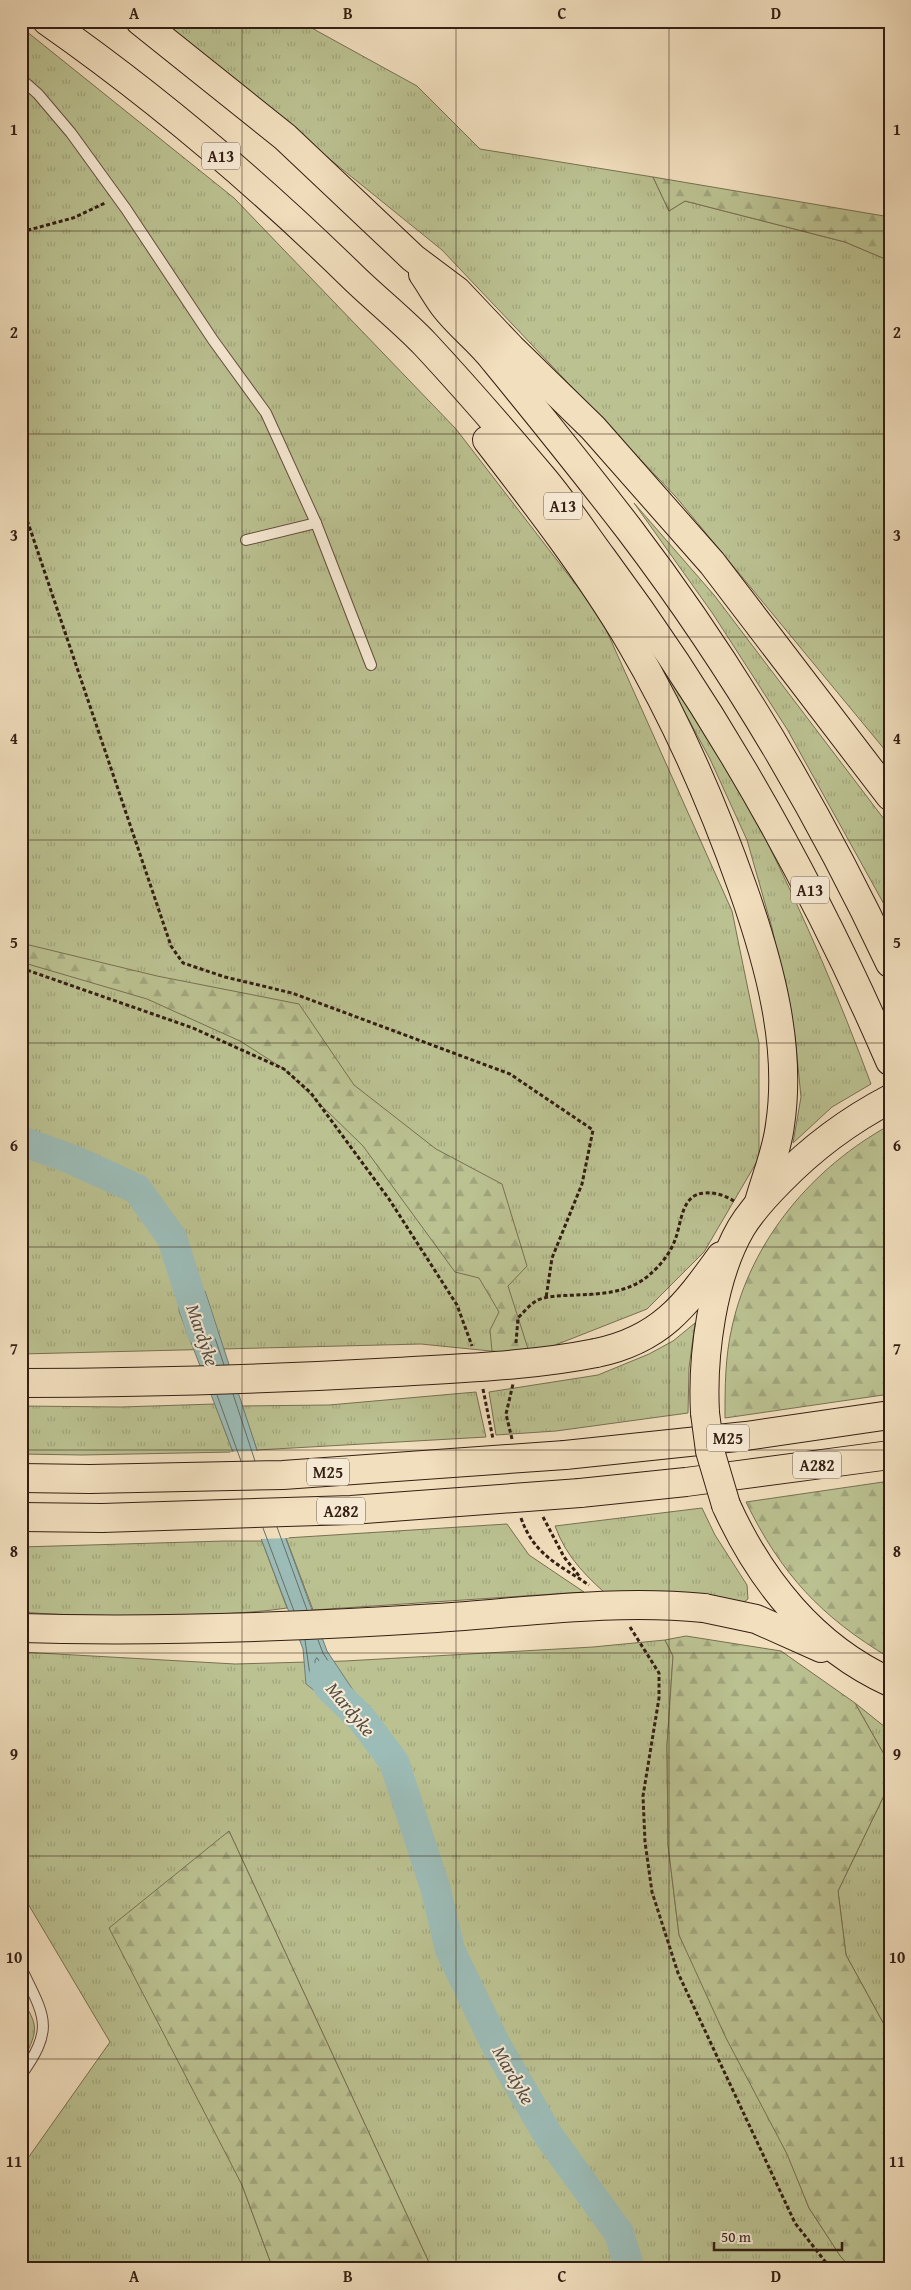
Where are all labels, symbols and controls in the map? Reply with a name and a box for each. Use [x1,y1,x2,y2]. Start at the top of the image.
text: A [129,1,140,25]
text: B [343,1,353,25]
text: C [557,1,567,25]
text: D [771,1,781,25]
text: 1 [10,117,18,141]
text: 1 [893,117,901,141]
road number: A13 [202,142,240,170]
text: 2 [10,320,18,344]
text: 2 [893,320,901,344]
road number: A13 [544,492,582,520]
text: 3 [10,523,18,547]
text: 3 [893,523,901,547]
text: 4 [10,726,18,750]
text: 4 [893,726,901,750]
road number: A13 [791,876,829,904]
text: 5 [10,930,18,954]
text: 5 [893,930,901,954]
text: 6 [10,1133,18,1157]
text: 6 [893,1133,901,1157]
water label: Mardyke [179,1300,227,1370]
text: 7 [10,1336,18,1360]
text: 7 [893,1336,901,1360]
road number: M25 [707,1425,749,1452]
road number: A282 [793,1452,841,1478]
road number: M25 [307,1458,349,1485]
road number: A282 [317,1498,365,1524]
text: 8 [10,1539,18,1563]
text: 8 [893,1539,901,1563]
water label: Mardyke [320,1676,382,1743]
text: 9 [10,1742,18,1766]
text: 9 [893,1742,901,1766]
text: 10 [6,1945,22,1969]
text: 10 [889,1945,905,1969]
water label: Mardyke [486,2040,542,2110]
text: 11 [6,2149,22,2173]
text: 11 [889,2149,905,2173]
scale bar [714,2220,841,2252]
text: 50 m [721,2226,752,2247]
text: A [129,2264,140,2288]
text: B [343,2264,353,2288]
text: C [557,2264,567,2288]
text: D [771,2264,781,2288]

